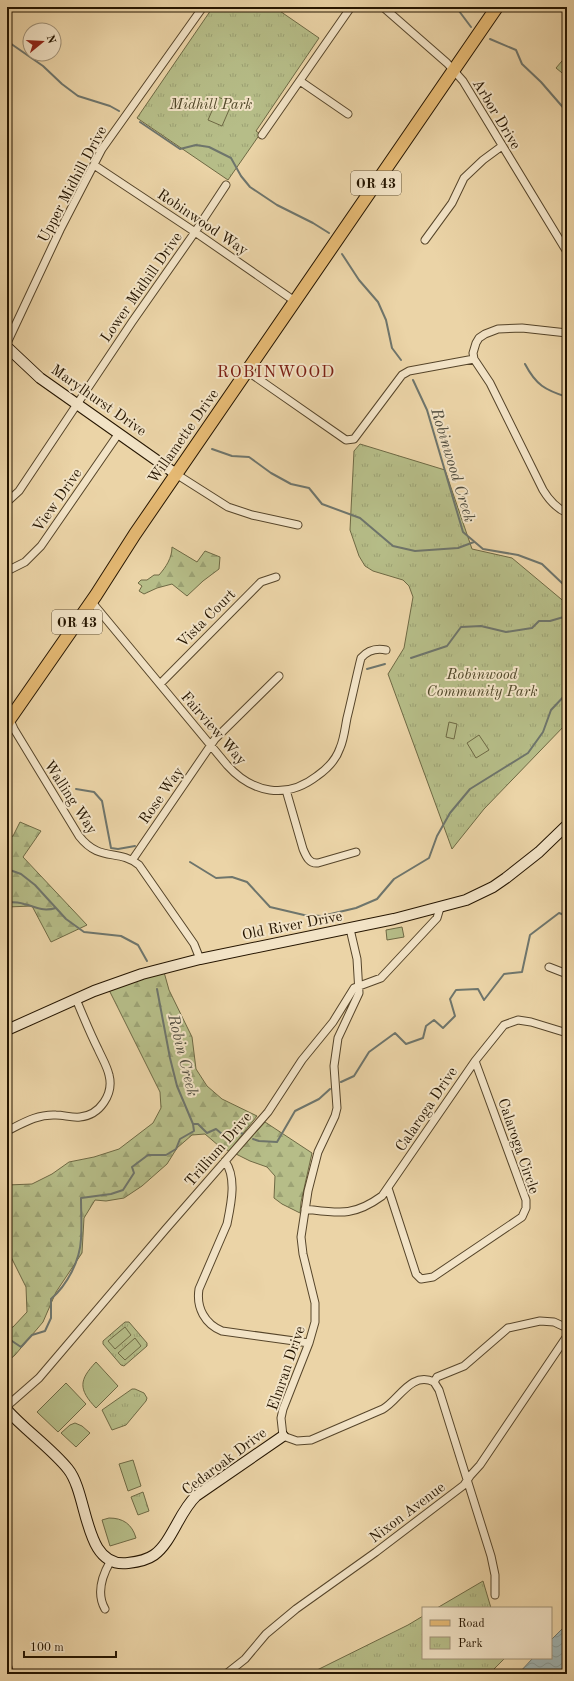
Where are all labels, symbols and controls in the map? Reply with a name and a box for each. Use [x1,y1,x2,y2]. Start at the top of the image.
north arrow [22,22,62,62]
text: N [44,34,57,46]
street label: Arbor Drive [469,77,523,153]
park label: Midhill Park [169,98,252,113]
street label: Upper Midhill Drive [36,124,110,245]
road number: OR 43 [351,171,401,195]
street label: Robinwood Way [154,187,250,259]
street label: Lower Midhill Drive [99,230,186,346]
street label: Marylhurst Drive [48,363,149,440]
district label: ROBINWOOD [217,364,335,381]
street label: Willamette Drive [146,387,222,487]
water label: Robinwood Creek [427,405,477,525]
street label: View Drive [31,466,86,535]
street label: Vista Court [175,587,239,651]
road number: OR 43 [52,610,102,634]
park label: Robinwood Community Park [426,668,538,700]
street label: Fairview Way [177,690,249,768]
street label: Walling Way [40,758,99,837]
street label: Rose Way [137,765,187,827]
street label: Old River Drive [241,909,344,944]
water label: Robin Creek [164,1012,200,1098]
street label: Calaroga Drive [394,1065,461,1155]
street label: Calaroga Circle [494,1097,541,1196]
street label: Trillium Drive [183,1110,255,1190]
street label: Elmran Drive [266,1324,309,1413]
street label: Cedaroak Drive [180,1426,270,1499]
street label: Nixon Avenue [367,1480,449,1546]
legend [422,1607,552,1659]
text: Road [458,1618,485,1630]
scale bar [24,1633,116,1659]
text: Park [458,1638,483,1650]
text: 100 m [30,1642,64,1654]

